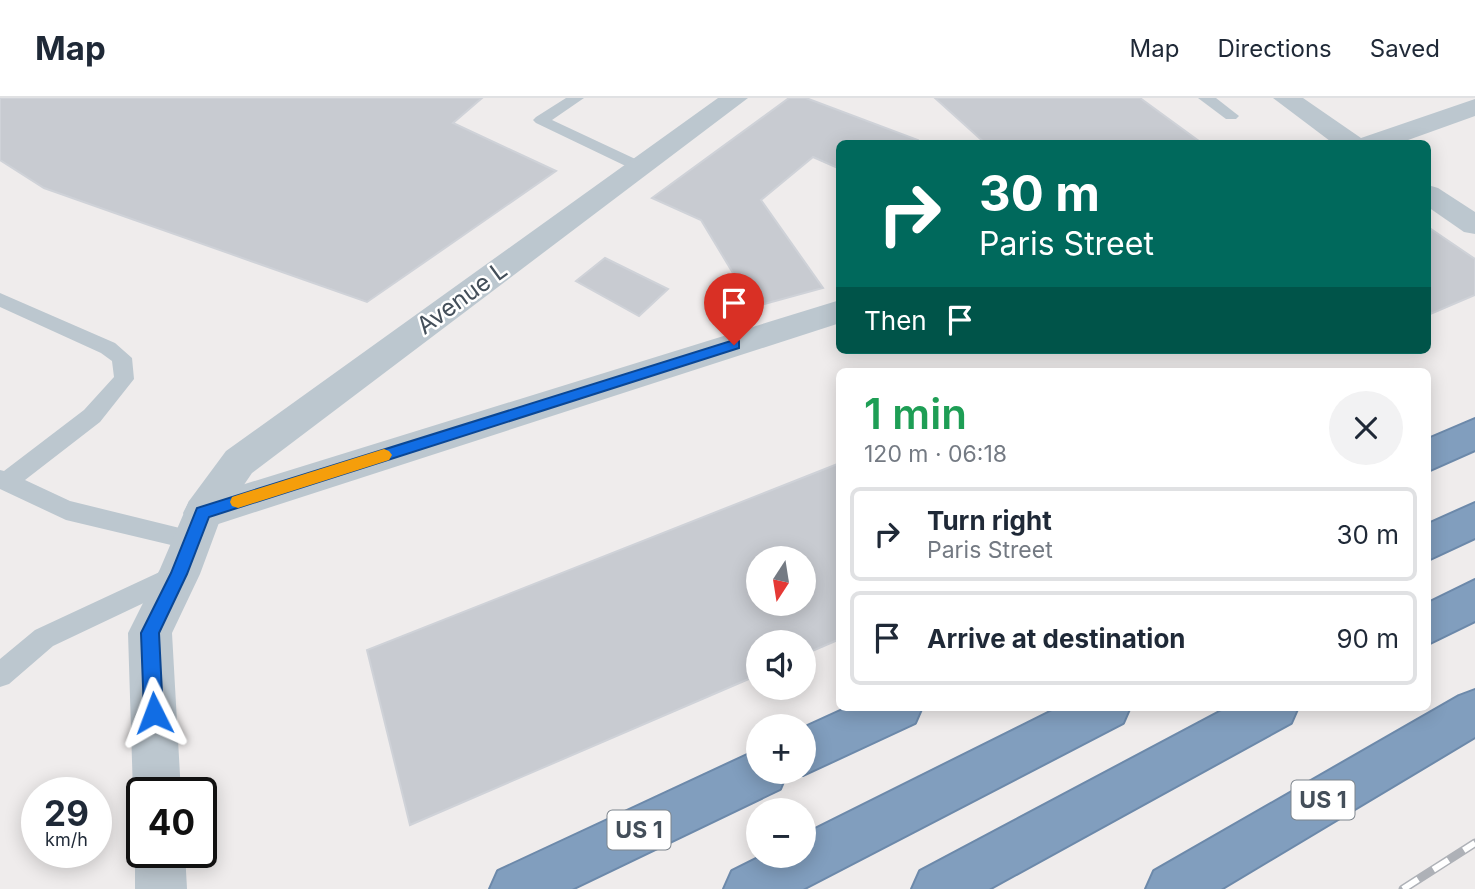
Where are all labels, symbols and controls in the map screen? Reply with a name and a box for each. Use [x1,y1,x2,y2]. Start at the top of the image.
text: Map [35,28,106,68]
text: Map [1130,34,1179,63]
text: Directions [1217,34,1332,63]
text: Saved [1370,34,1440,63]
text: 30 m [979,164,1100,223]
icon: right [864,168,955,259]
text: Paris Street [979,224,1154,263]
street label: Avenue L [411,255,513,340]
pin [704,273,764,345]
icon: arrive [715,284,753,322]
icon: arrive [941,301,979,339]
text: Then [864,305,927,336]
text: 1 min [864,388,967,439]
button: close [1329,391,1403,465]
text: 120 m · 06:18 [864,440,1007,468]
text: Turn right [927,505,1052,536]
icon: right [868,515,906,553]
text: 30 m [1336,519,1399,550]
text: Paris Street [927,536,1053,564]
north arrow [746,546,816,616]
map controls [746,546,816,868]
icon: arrive [868,619,906,657]
text: Arrive at destination [927,623,1186,654]
text: 90 m [1336,623,1399,654]
button: sound [746,630,816,700]
position arrow [117,676,191,750]
button: + [746,714,816,784]
speed limit sign: 40 [126,777,217,868]
road number: US 1 [1292,780,1354,820]
text: 29 [44,792,89,834]
button: − [746,798,816,868]
road number: US 1 [608,810,670,850]
text: km/h [45,829,88,850]

